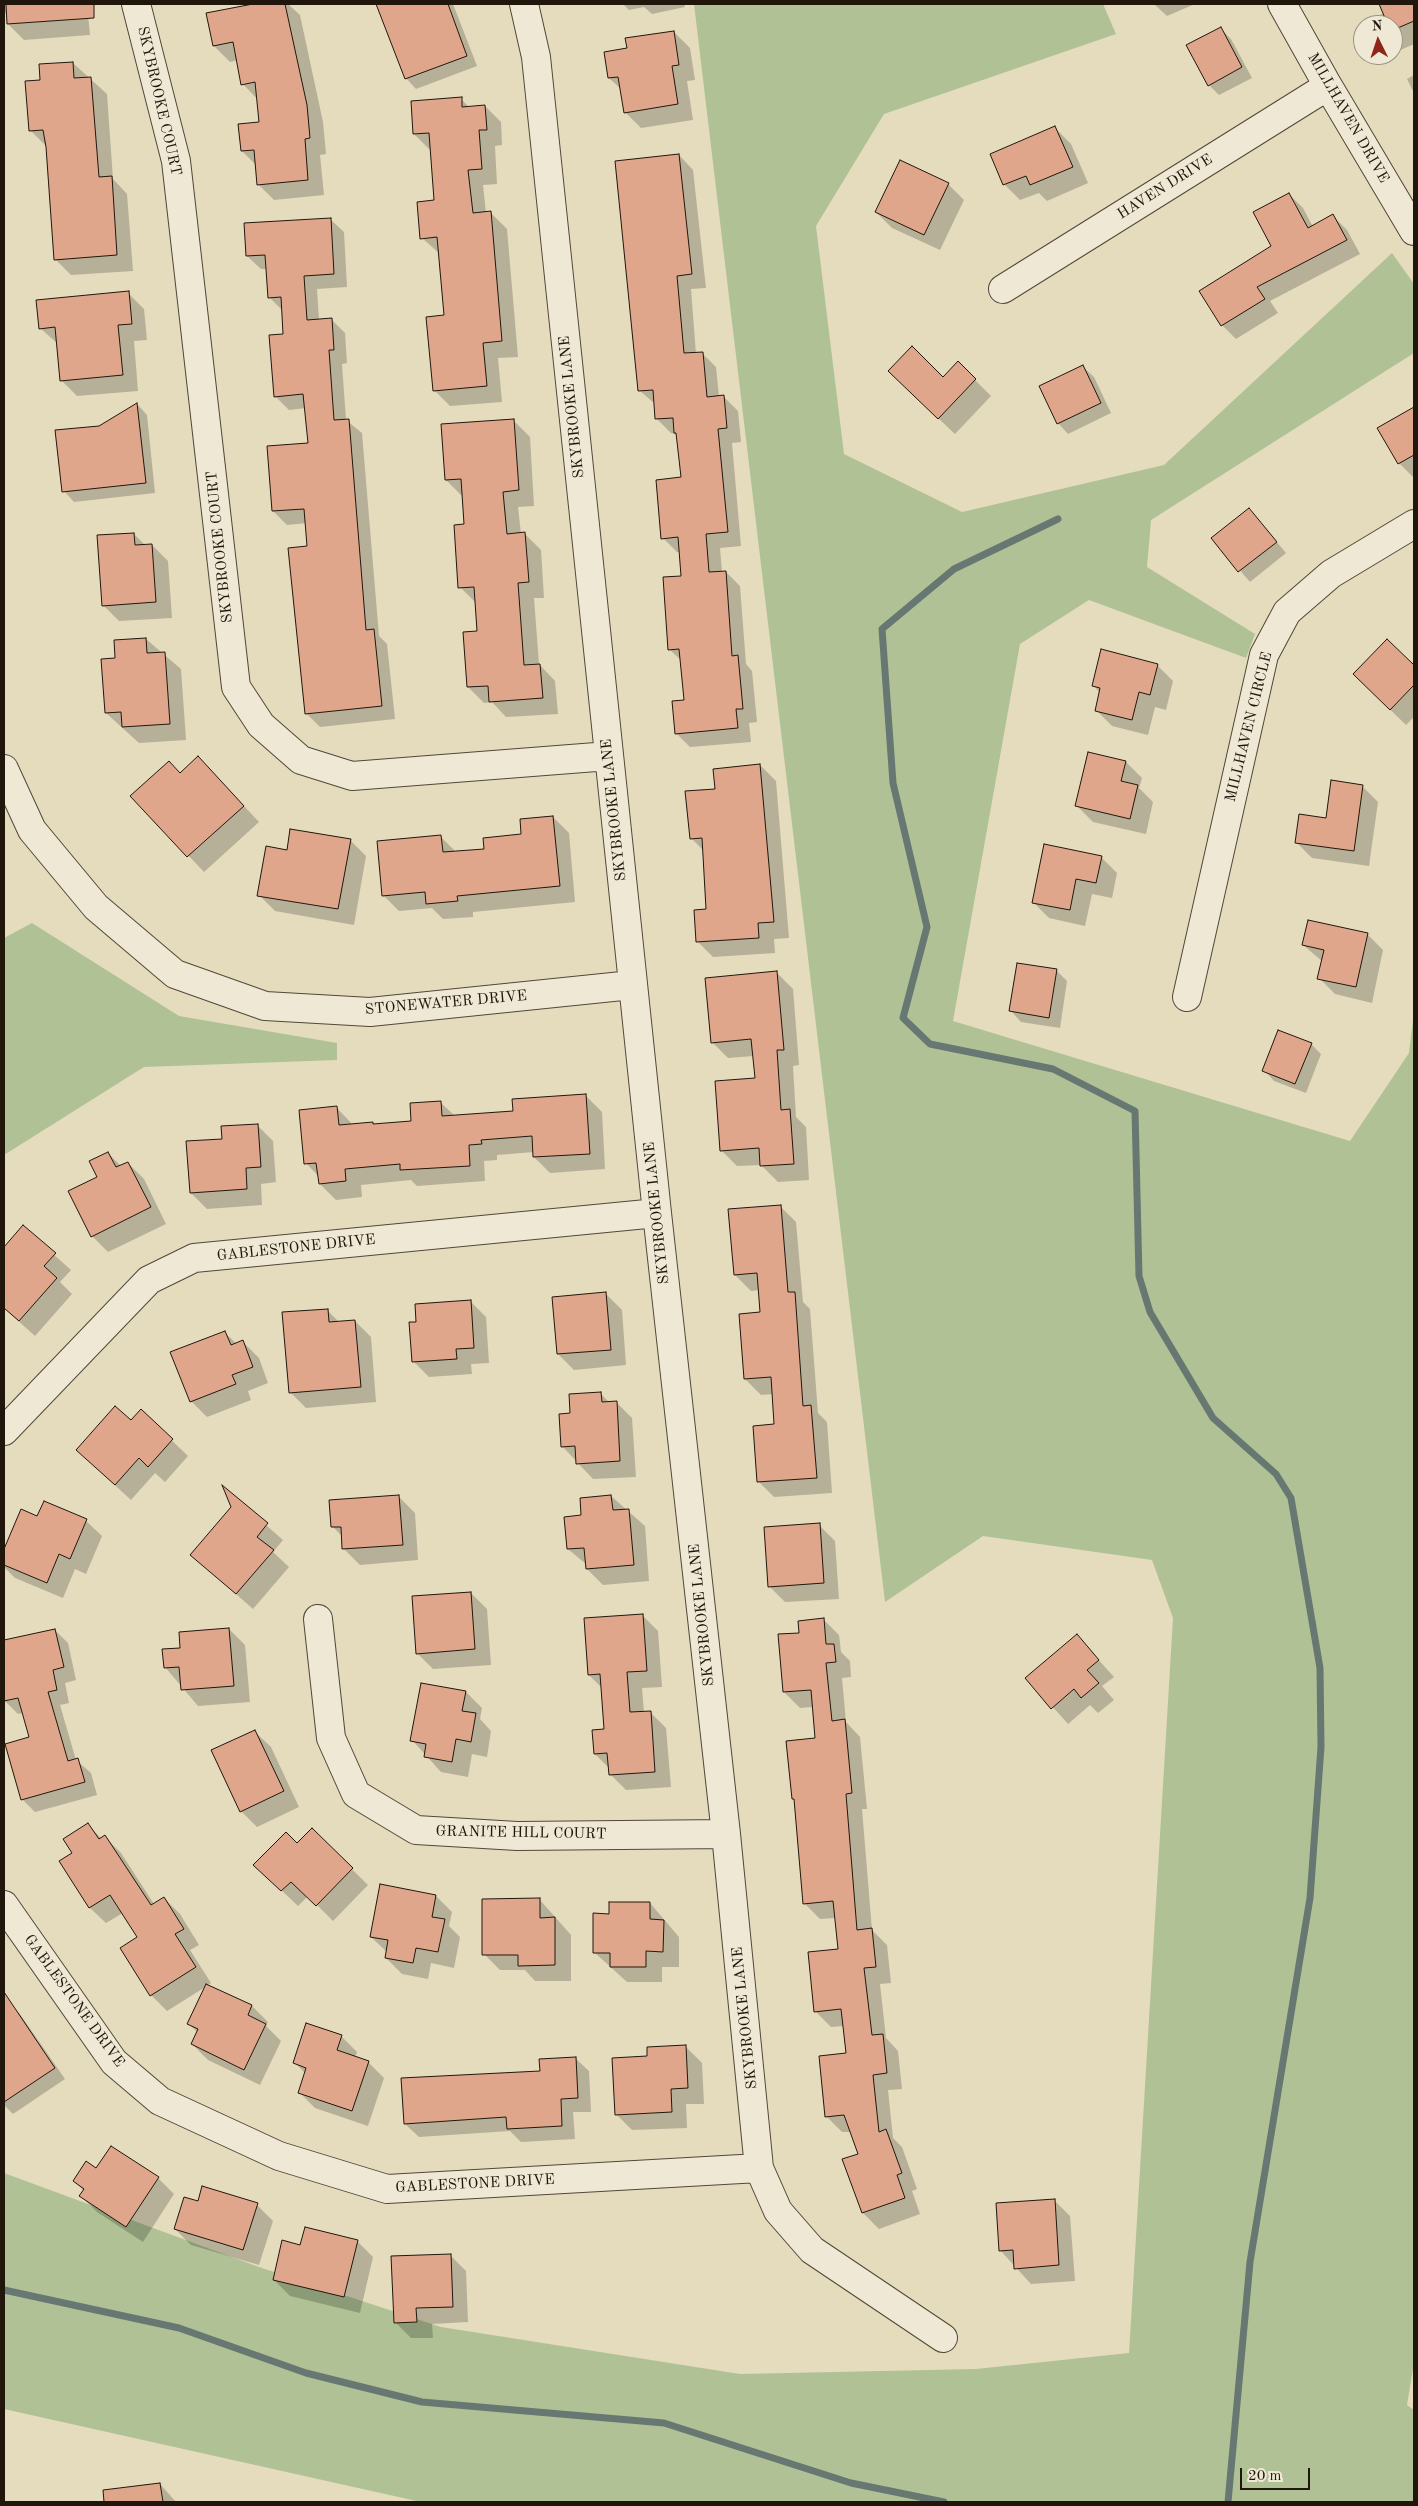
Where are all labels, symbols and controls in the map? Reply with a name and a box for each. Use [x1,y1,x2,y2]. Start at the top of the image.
north arrow [1353,15,1403,65]
text: N [1371,19,1383,33]
street label: SKYBROOKE COURT [133,25,185,177]
street label: MILLHAVEN DRIVE [1303,50,1393,186]
street label: HAVEN DRIVE [1114,151,1216,223]
street label: SKYBROOKE LANE [556,335,588,479]
street label: SKYBROOKE COURT [203,470,237,624]
street label: MILLHAVEN CIRCLE [1222,650,1276,804]
street label: SKYBROOKE LANE [598,738,630,882]
street label: STONEWATER DRIVE [364,987,528,1019]
street label: SKYBROOKE LANE [641,1141,673,1285]
street label: GABLESTONE DRIVE [216,1231,376,1265]
street label: SKYBROOKE LANE [686,1543,718,1687]
street label: GRANITE HILL COURT [435,1823,607,1843]
street label: GABLESTONE DRIVE [20,1931,128,2071]
street label: SKYBROOKE LANE [729,1946,761,2090]
street label: GABLESTONE DRIVE [395,2171,555,2197]
scale bar [1243,2458,1313,2490]
text: 20 m [1248,2469,1282,2484]

